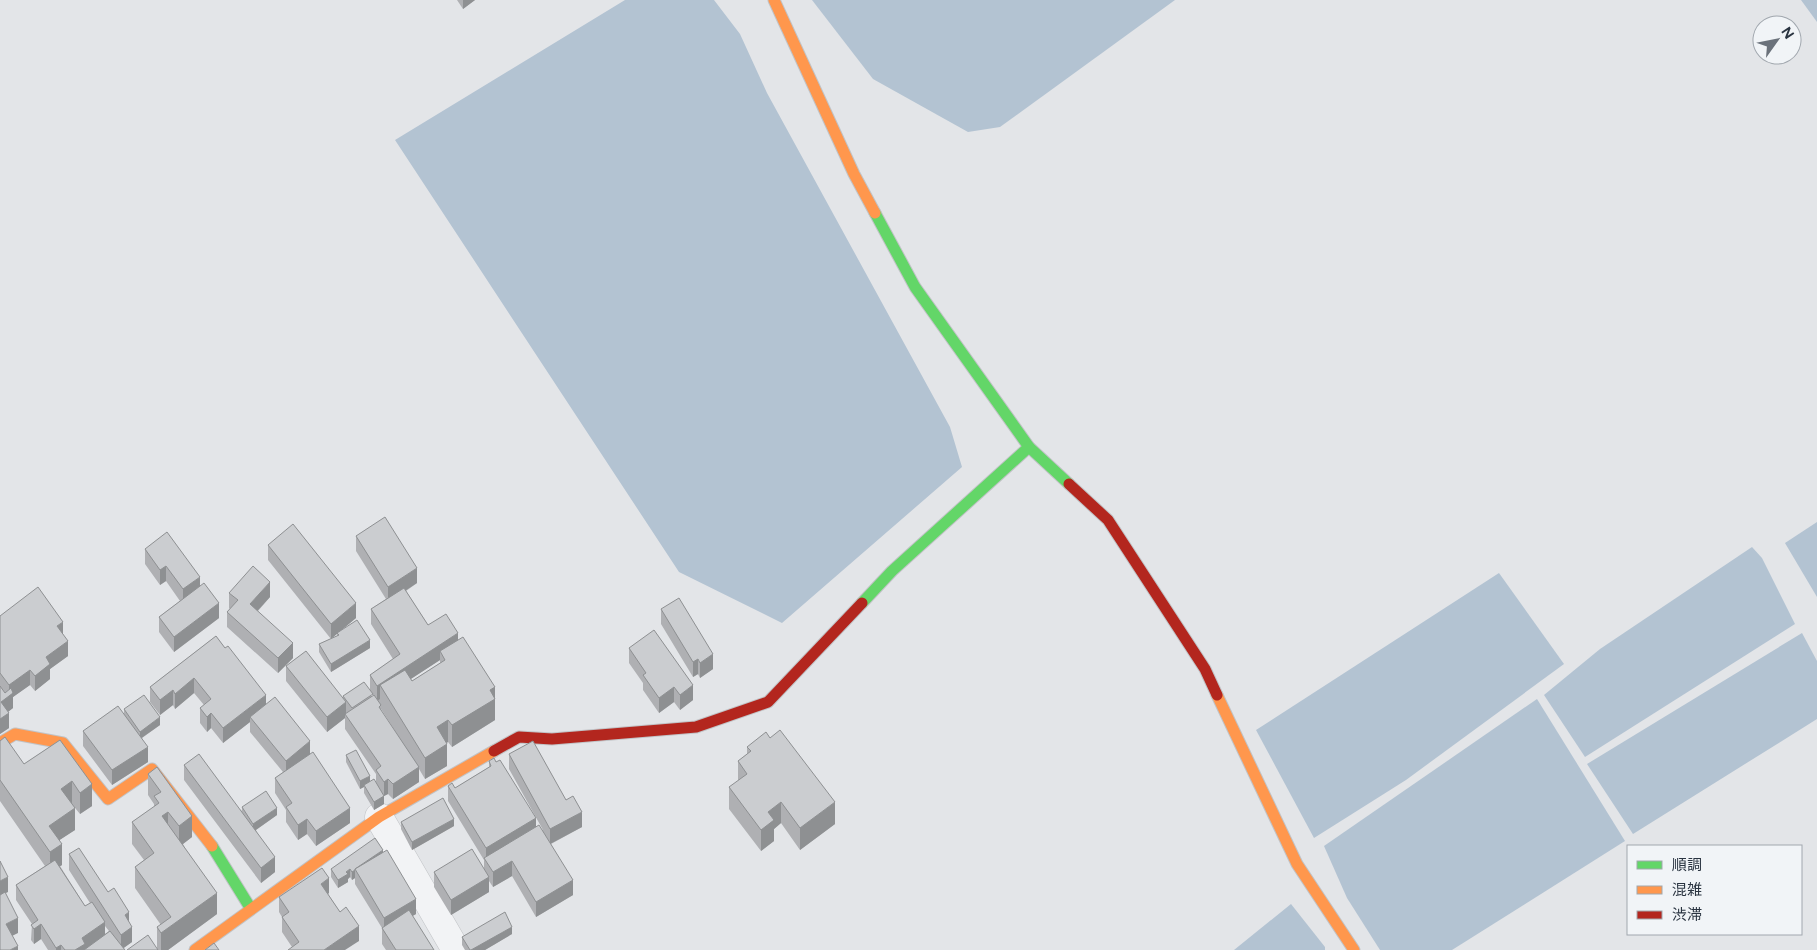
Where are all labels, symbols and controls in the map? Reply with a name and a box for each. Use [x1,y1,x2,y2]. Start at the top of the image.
north arrow [1752,15,1802,65]
text: N [1777,24,1798,42]
legend [1627,845,1802,935]
text: 順調 [1672,856,1702,874]
text: 混雑 [1672,881,1702,899]
text: 渋滞 [1672,906,1702,924]

